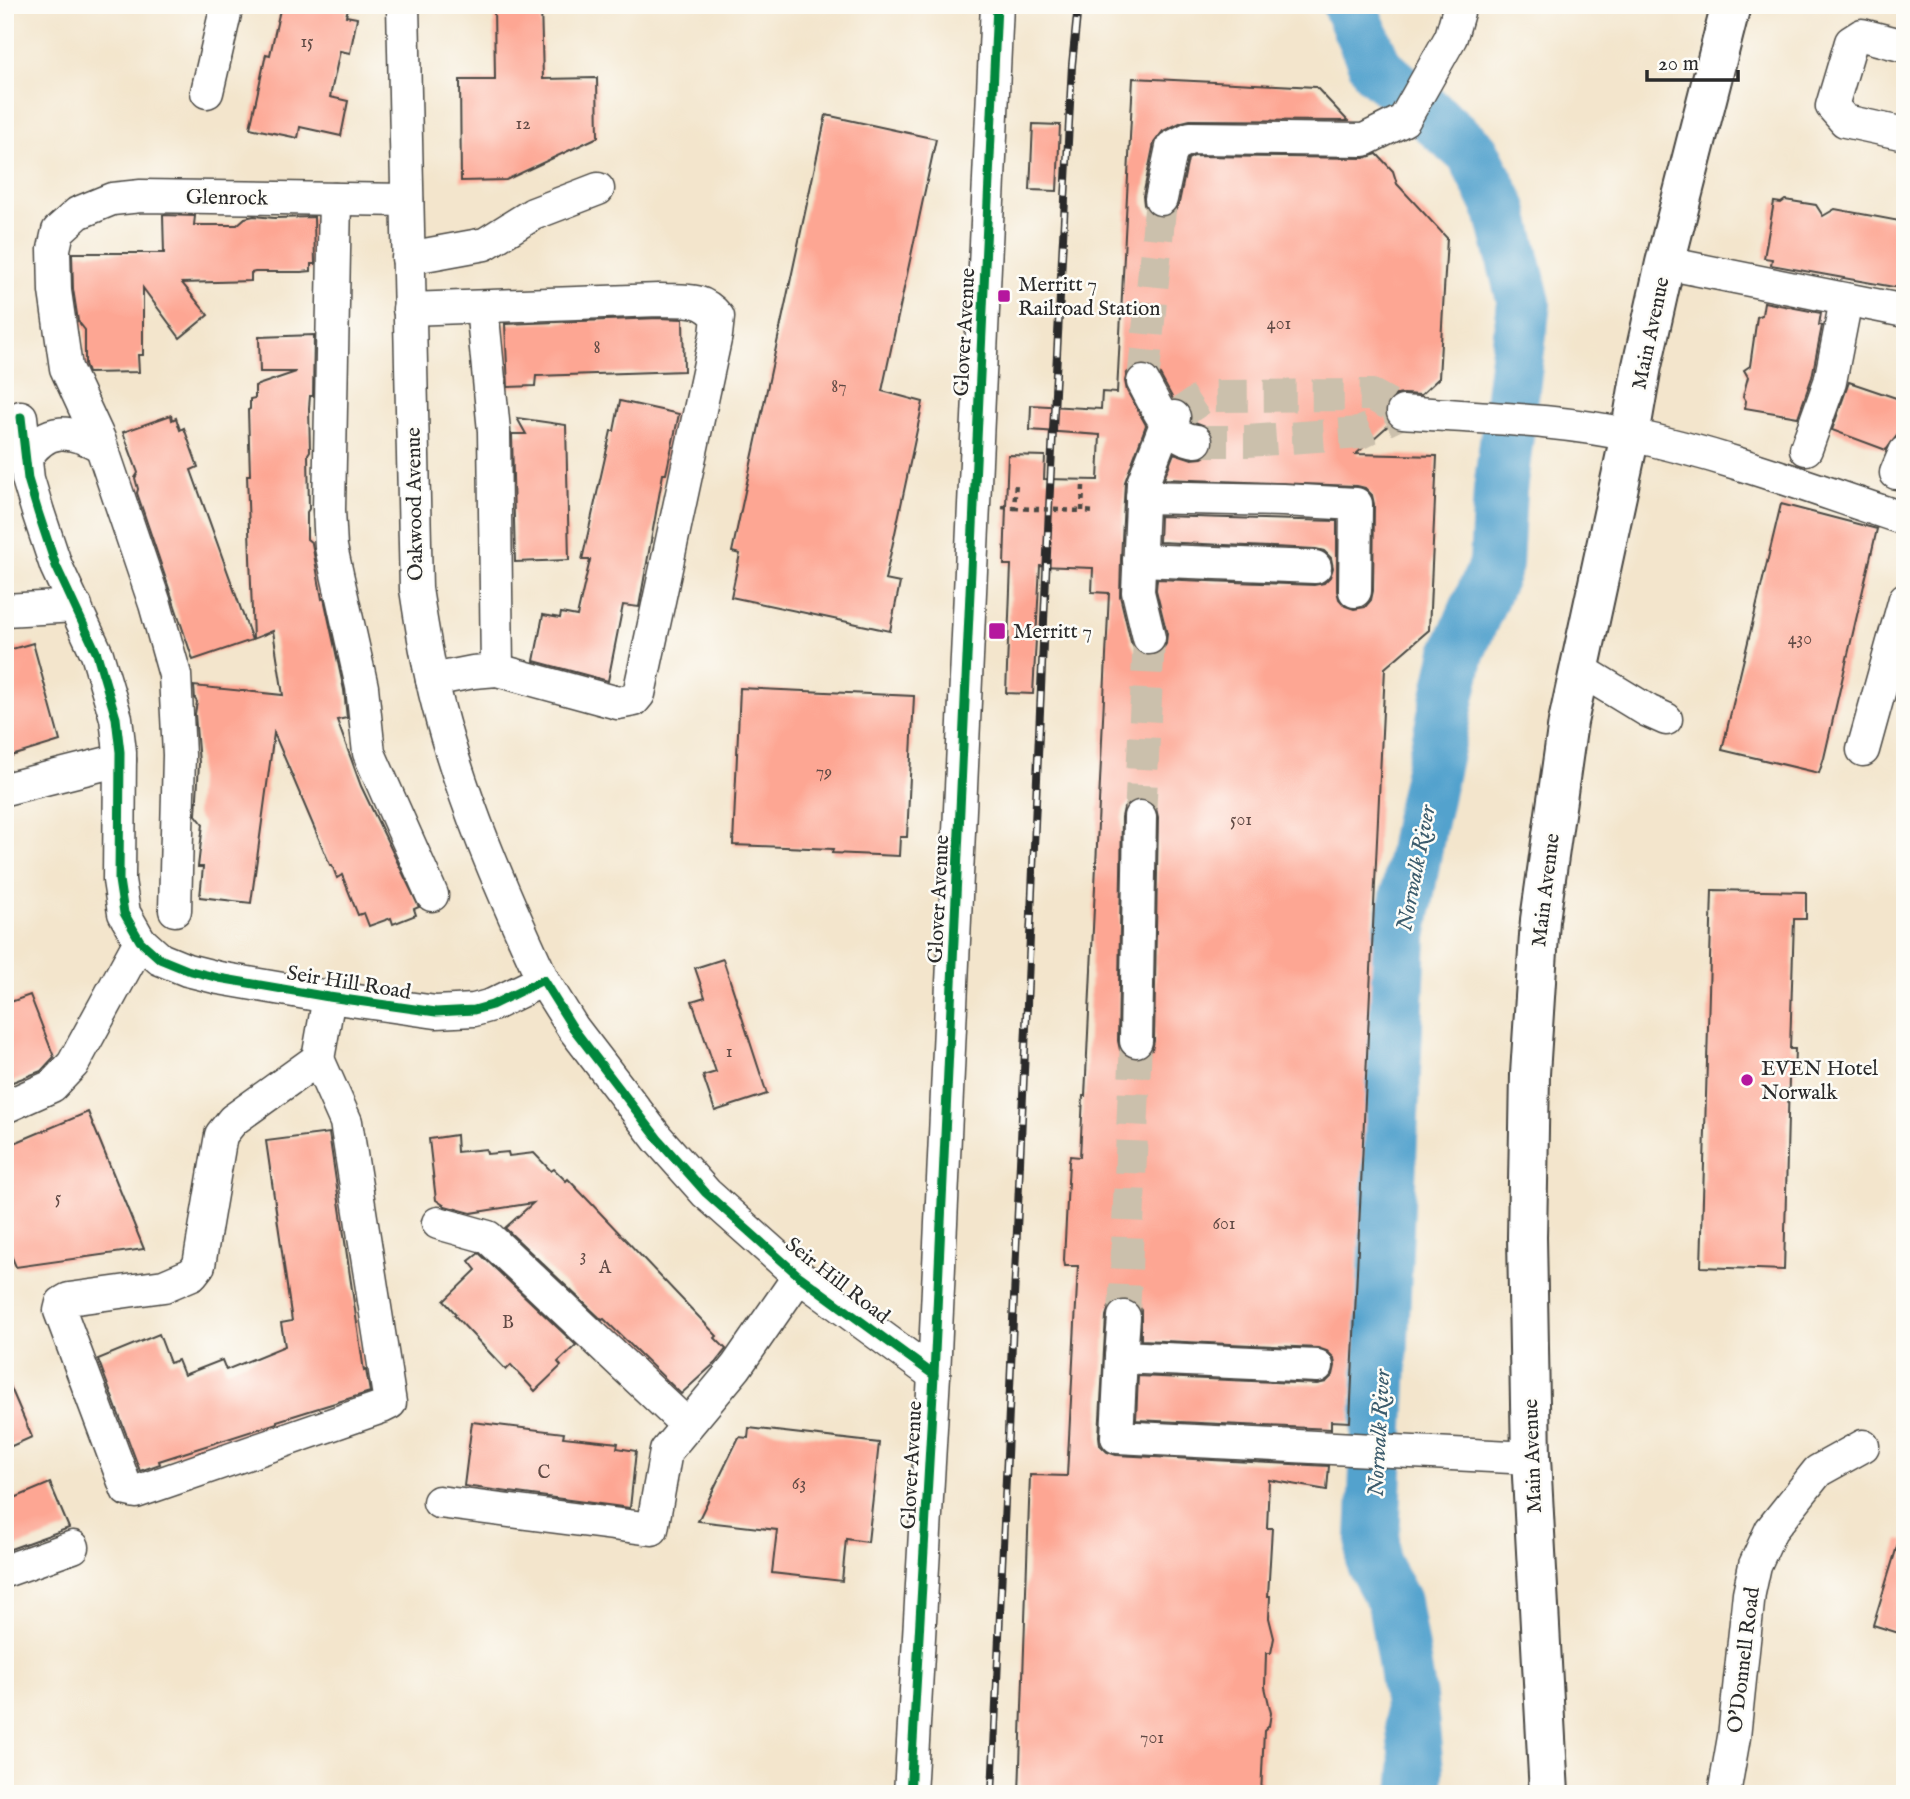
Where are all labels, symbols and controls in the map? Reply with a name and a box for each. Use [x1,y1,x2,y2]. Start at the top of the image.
house number: 15 [300,31,314,54]
scale bar [1647,38,1738,82]
text: 20 m [1658,51,1699,78]
house number: 12 [515,113,531,136]
street label: Glenrock [186,184,269,213]
street label: Glover Avenue [949,267,982,397]
place label: Merritt 7 Railroad Station [1018,272,1160,323]
street label: Main Avenue [1626,274,1677,392]
marker: Merritt 7 Railroad Station [996,288,1012,304]
house number: 401 [1267,313,1291,336]
house number: 8 [593,337,601,360]
house number: 87 [831,376,847,399]
street label: Oakwood Avenue [401,426,430,581]
place label: Merritt 7 [1013,619,1092,646]
marker: Merritt 7 [987,621,1007,641]
house number: 430 [1788,628,1812,651]
house number: 79 [816,761,832,784]
water label: Norwalk River [1390,802,1443,934]
house number: 501 [1230,809,1252,832]
street label: Main Avenue [1526,831,1567,949]
street label: Glover Avenue [923,834,956,964]
street label: Seir Hill Road [285,960,414,1007]
house number: 1 [726,1041,732,1064]
place label: EVEN Hotel Norwalk [1761,1056,1878,1107]
marker: EVEN Hotel Norwalk [1739,1072,1755,1088]
house number: 5 [55,1187,62,1210]
house number: 601 [1212,1213,1236,1236]
street label: Seir Hill Road [779,1232,895,1331]
house number: 3 [580,1245,586,1268]
house number: A [598,1257,612,1280]
house number: B [502,1312,514,1335]
water label: Norwalk River [1362,1367,1397,1498]
street label: Main Avenue [1518,1398,1549,1514]
street label: Glover Avenue [896,1400,929,1530]
house number: C [538,1462,551,1485]
house number: 63 [792,1473,806,1496]
street label: O'Donnell Road [1722,1585,1767,1735]
house number: 701 [1140,1727,1164,1750]

